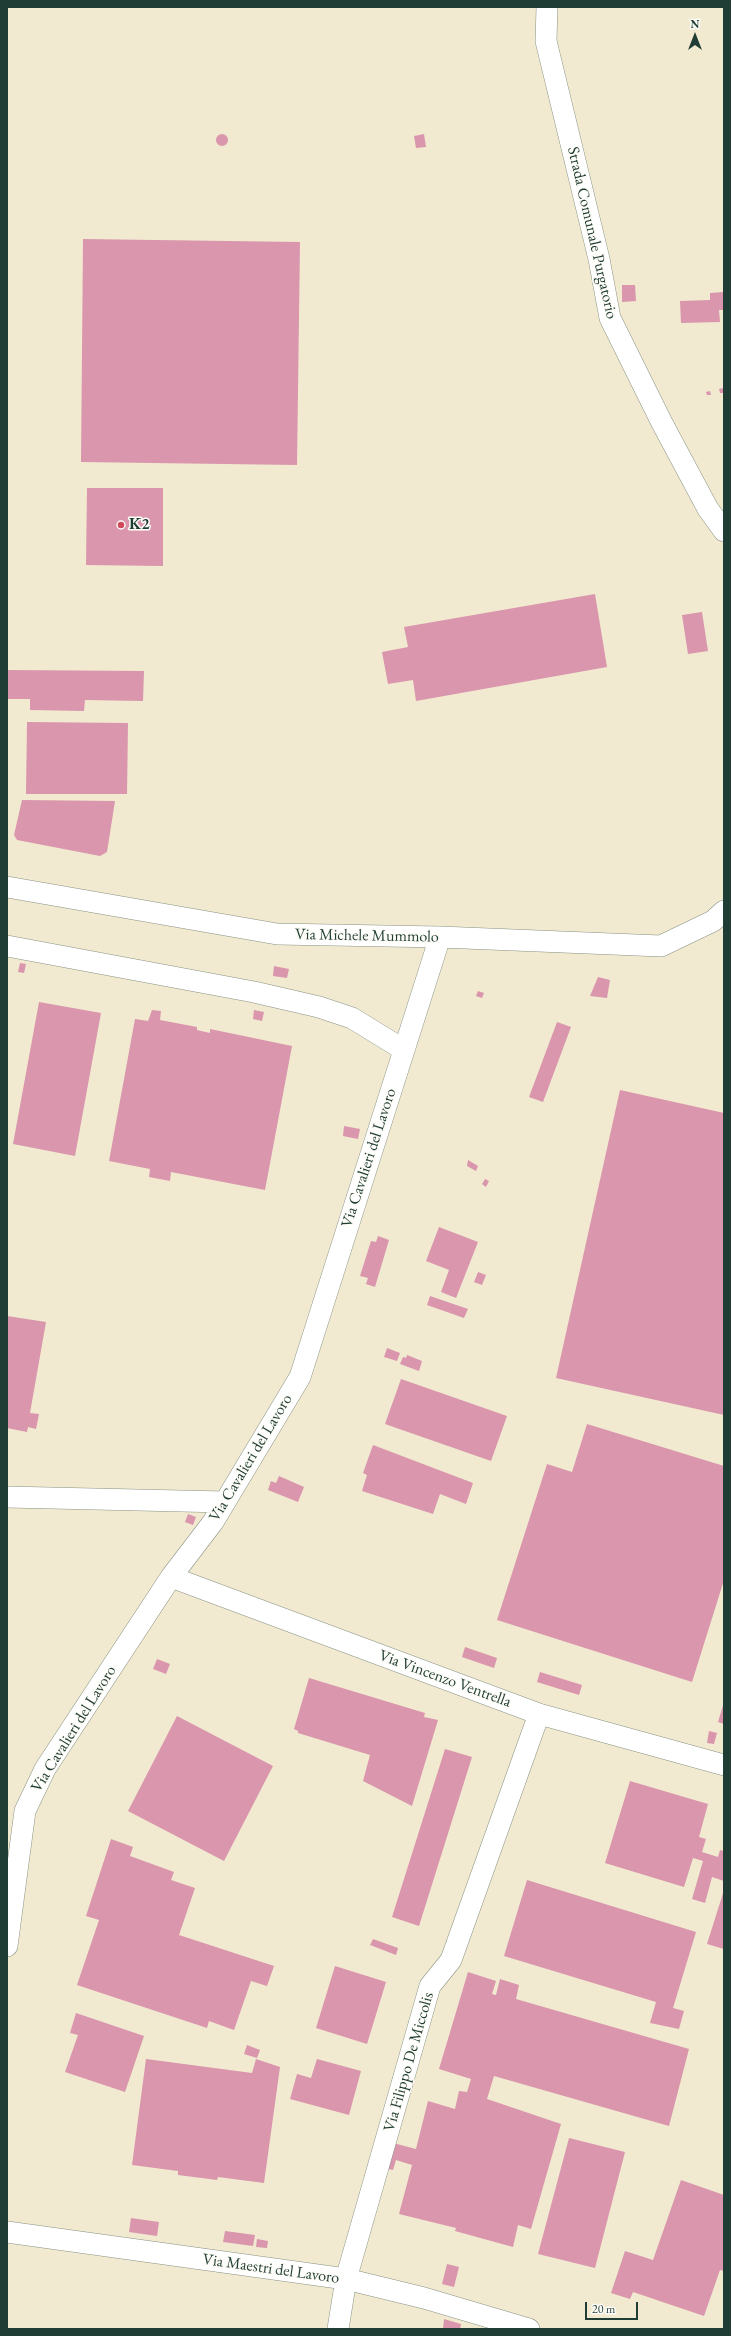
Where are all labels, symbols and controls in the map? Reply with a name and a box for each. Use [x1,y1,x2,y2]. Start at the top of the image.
north arrow [675,16,715,56]
text: N [691,17,699,31]
street label: Strada Comunale Purgatorio [563,145,621,321]
place label: K2 [129,515,150,535]
marker: K2 [116,520,126,530]
street label: Via Michele Mummolo [295,925,439,947]
street label: Via Cavalieri del Lavoro [337,1086,401,1230]
street label: Via Cavalieri del Lavoro [205,1391,297,1525]
street label: Via Vincenzo Ventrella [376,1646,514,1712]
street label: Via Cavalieri del Lavoro [27,1662,121,1796]
street label: Via Filippo De Miccolis [380,1990,438,2134]
street label: Via Maestri del Lavoro [201,2250,341,2288]
scale bar [587,2294,640,2320]
text: 20 m [592,2301,615,2317]

